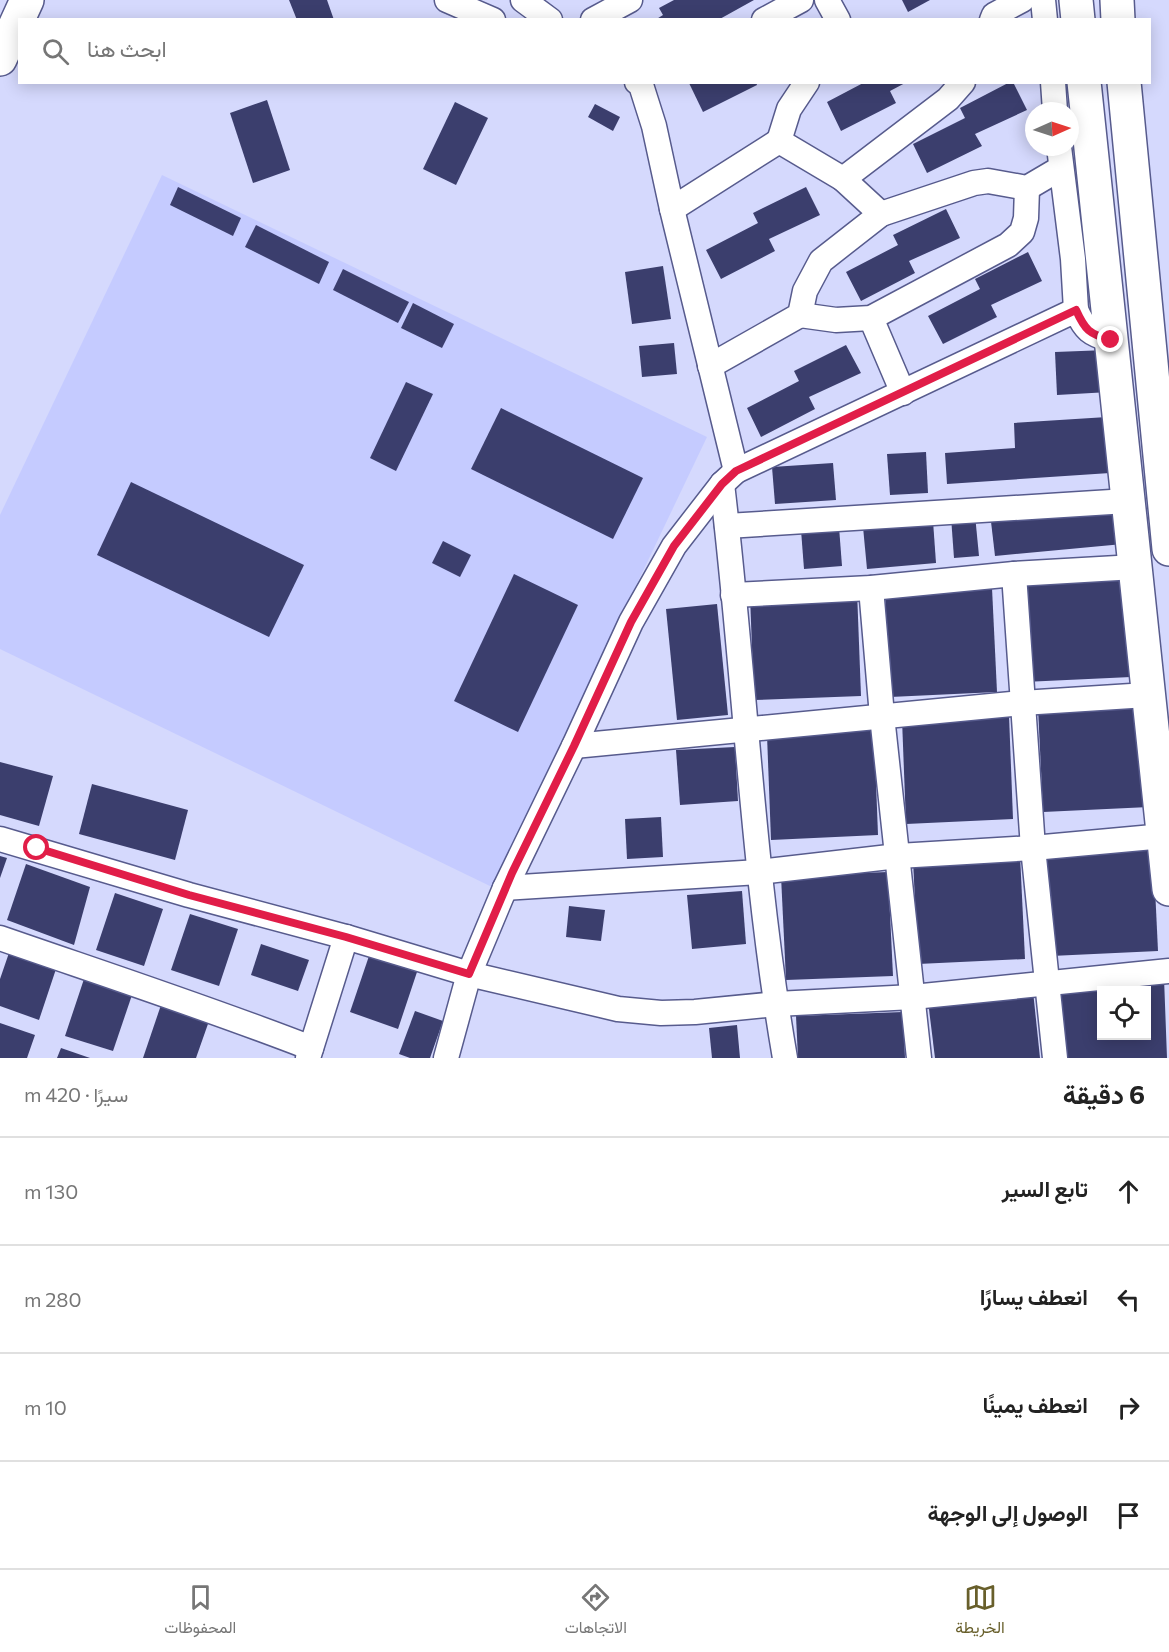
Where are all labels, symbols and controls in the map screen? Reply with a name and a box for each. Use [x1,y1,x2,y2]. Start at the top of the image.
search box [18,18,1151,84]
icon: search [39,35,72,68]
text: ابحث هنا [87,35,167,62]
north arrow [1025,102,1079,156]
route end [1097,326,1123,352]
route start [23,834,49,860]
map controls [1097,986,1151,1040]
button: locate [1097,986,1151,1040]
text: 6 دقيقة [1063,1078,1145,1109]
text: سيرًا · 420 m [24,1082,128,1106]
text: تابع السير [1002,1175,1088,1202]
icon: ahead [1112,1175,1145,1208]
text: 130 m [24,1179,78,1203]
text: انعطف يسارًا [980,1283,1088,1310]
icon: left [1112,1283,1145,1316]
text: 280 m [24,1287,82,1311]
text: انعطف يمينًا [982,1391,1088,1418]
icon: right [1112,1391,1145,1424]
text: 10 m [24,1395,67,1419]
text: الوصول إلى الوجهة [928,1499,1088,1526]
icon: arrive [1112,1499,1145,1532]
tab: المحفوظات [164,1581,236,1642]
tab: الاتجاهات [565,1581,627,1642]
tab: الخريطة [955,1581,1005,1642]

